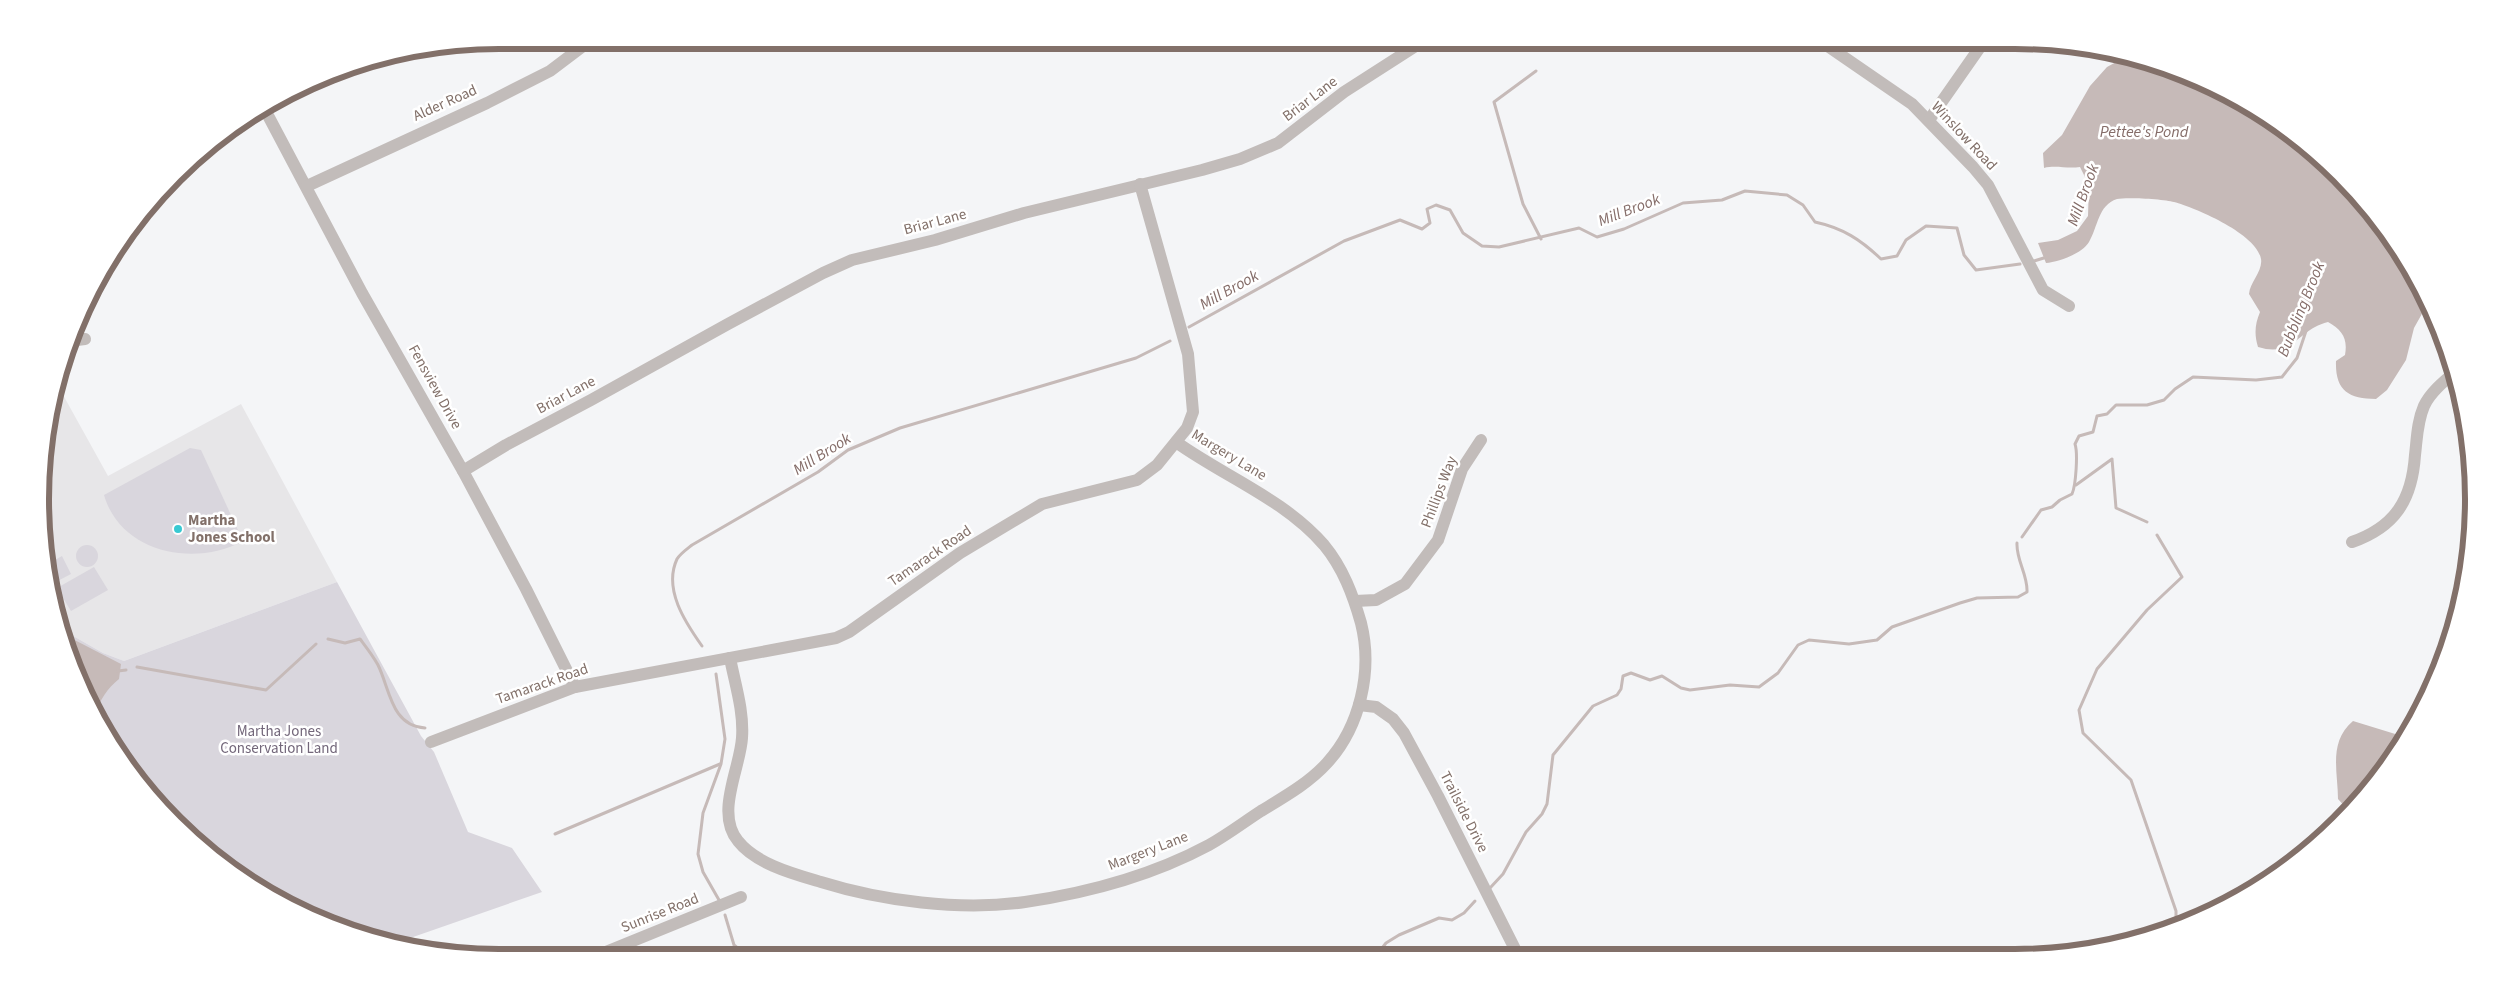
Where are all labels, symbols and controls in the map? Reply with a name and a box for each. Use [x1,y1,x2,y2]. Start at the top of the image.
street label: Briar Lane [1278,71,1342,127]
street label: Alder Road [410,80,480,126]
street label: Winslow Road [1926,97,2002,175]
water label: Pettee's Pond [2100,121,2189,143]
water label: Mill Brook [2062,160,2105,229]
water label: Mill Brook [1595,188,1663,232]
street label: Briar Lane [901,204,969,240]
water label: Bubbling Brook [2272,258,2330,360]
water label: Mill Brook [1195,265,1263,315]
street label: Fensview Drive [403,341,467,433]
street label: Briar Lane [533,371,599,419]
street label: Margery Lane [1187,424,1271,486]
water label: Mill Brook [789,427,856,480]
street label: Phillips Way [1416,453,1462,531]
place label: Martha Jones School [188,510,276,548]
street label: Tamarack Road [884,520,976,592]
marker: Martha Jones School [172,523,184,535]
street label: Tamarack Road [493,658,591,710]
park label: Martha Jones Conservation Land [220,721,338,759]
street label: Trailside Drive [1435,768,1493,856]
street label: Margery Lane [1105,826,1191,876]
street label: Sunrise Road [618,888,702,938]

